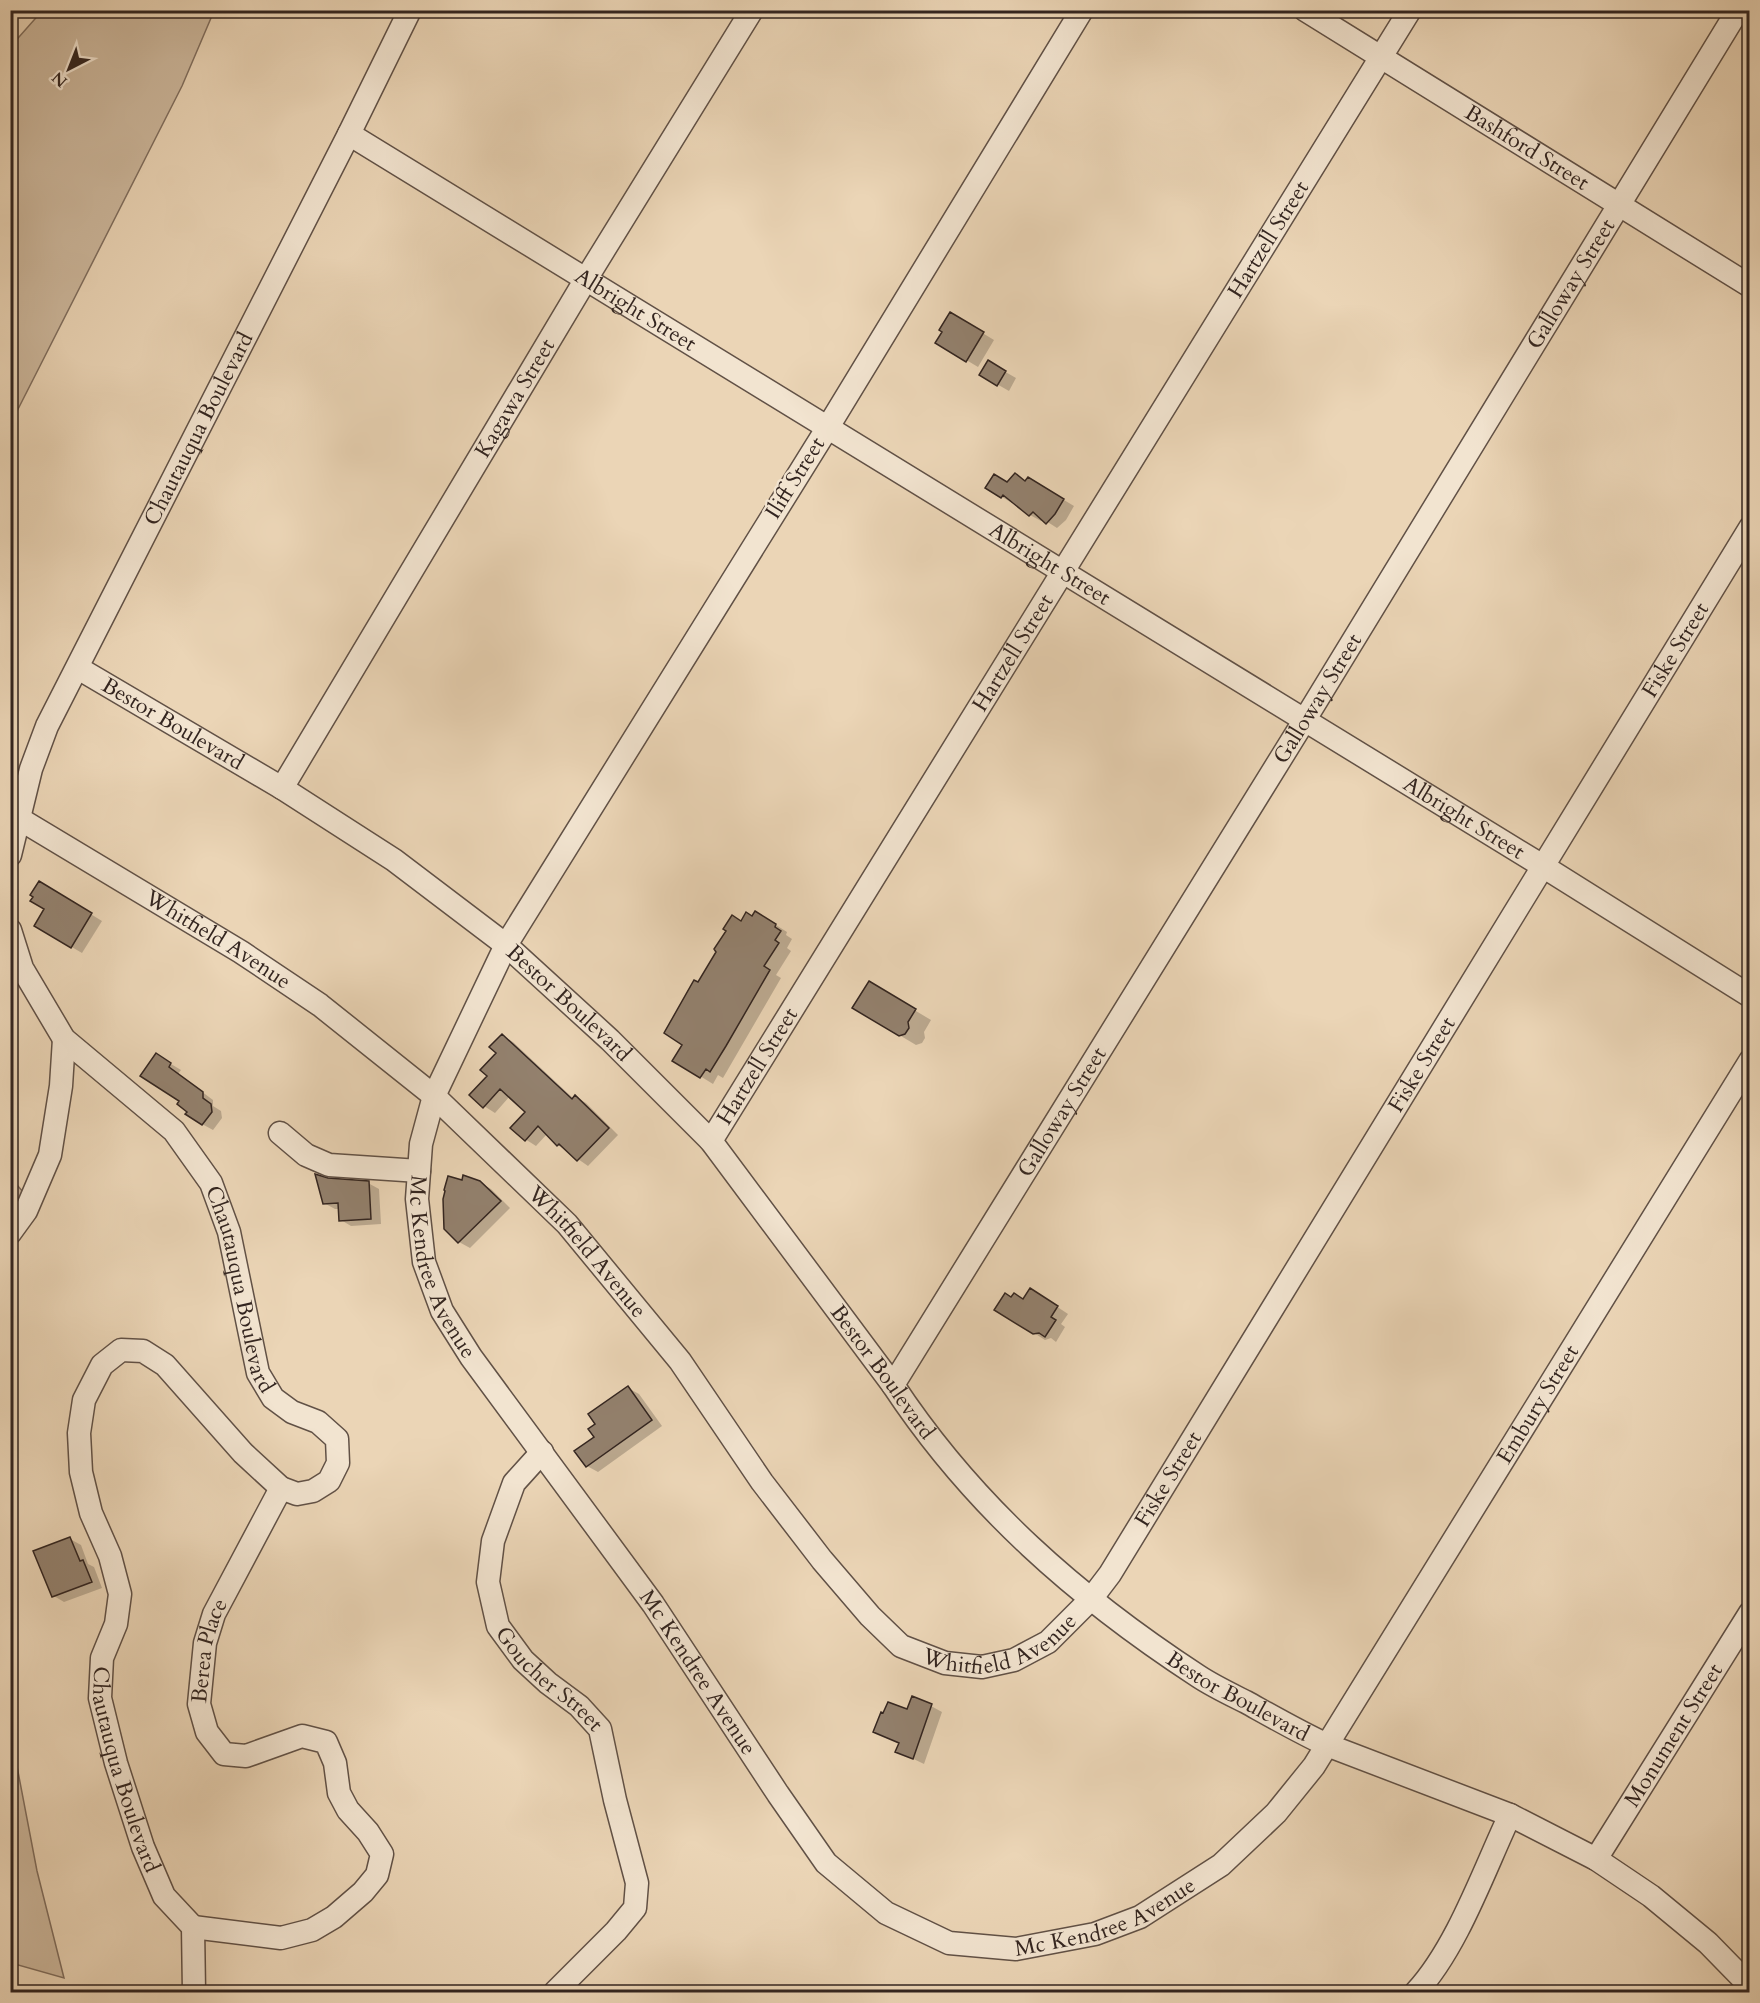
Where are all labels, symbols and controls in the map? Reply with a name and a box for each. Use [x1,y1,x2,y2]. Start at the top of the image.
north arrow [39,39,99,99]
text: N [47,67,72,92]
street label: Bashford Street [1459,98,1595,198]
street label: Hartzell Street [1221,175,1316,304]
street label: Galloway Street [1520,213,1622,355]
street label: Albright Street [569,261,702,358]
street label: Chautauqua Boulevard [137,327,261,531]
street label: Kagawa Street [468,333,562,463]
street label: Iliff Street [758,431,832,525]
street label: Albright Street [983,515,1116,612]
street label: Hartzell Street [965,588,1060,717]
street label: Fiske Street [1635,596,1716,703]
street label: Galloway Street [1266,628,1369,770]
street label: Bestor Boulevard [96,670,250,777]
street label: Albright Street [1398,769,1531,867]
street label: Whitfield Avenue [139,882,297,996]
street label: Bestor Boulevard [500,938,638,1068]
street label: Hartzell Street [710,1002,805,1131]
street label: Fiske Street [1381,1011,1462,1118]
street label: Galloway Street [1010,1041,1114,1183]
street label: Mc Kendree Avenue [402,1174,483,1364]
street label: Whitfield Avenue [521,1178,653,1324]
street label: Chautauqua Boulevard [198,1181,282,1399]
street label: Bestor Boulevard [823,1299,942,1446]
street label: Embury Street [1490,1339,1586,1469]
street label: Fiske Street [1127,1426,1209,1532]
street label: Mc Kendree Avenue [632,1583,763,1761]
street label: Berea Place [184,1593,235,1704]
street label: Whitfield Avenue [917,1607,1083,1682]
street label: Goucher Street [488,1620,610,1738]
street label: Bestor Boulevard [1160,1644,1315,1749]
street label: Monument Street [1617,1658,1730,1813]
street label: Chautauqua Boulevard [85,1665,167,1877]
street label: Mc Kendree Avenue [1012,1870,1201,1964]

